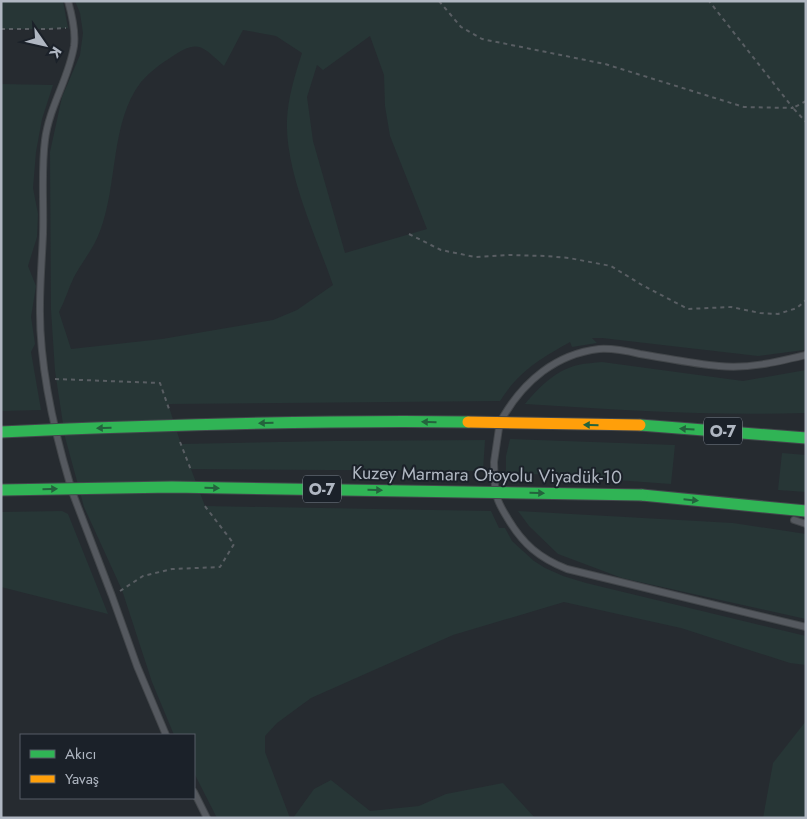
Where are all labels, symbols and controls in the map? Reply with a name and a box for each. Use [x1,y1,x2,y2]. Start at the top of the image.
north arrow [20,20,70,70]
text: K [45,43,67,62]
one-way arrow [420,418,436,426]
road number: O-7 [704,418,742,444]
one-way arrow [258,420,274,428]
one-way arrow [583,420,599,428]
one-way arrow [95,424,111,432]
one-way arrow [679,424,695,432]
street label: Kuzey Marmara Otoyolu Viyadük-10 [352,460,622,490]
road number: O-7 [303,476,341,502]
one-way arrow [205,484,221,492]
one-way arrow [42,485,58,493]
one-way arrow [367,486,383,494]
one-way arrow [530,489,546,497]
one-way arrow [683,496,699,504]
legend [20,734,195,799]
text: Akıcı [65,743,96,765]
text: Yavaş [65,768,99,790]

